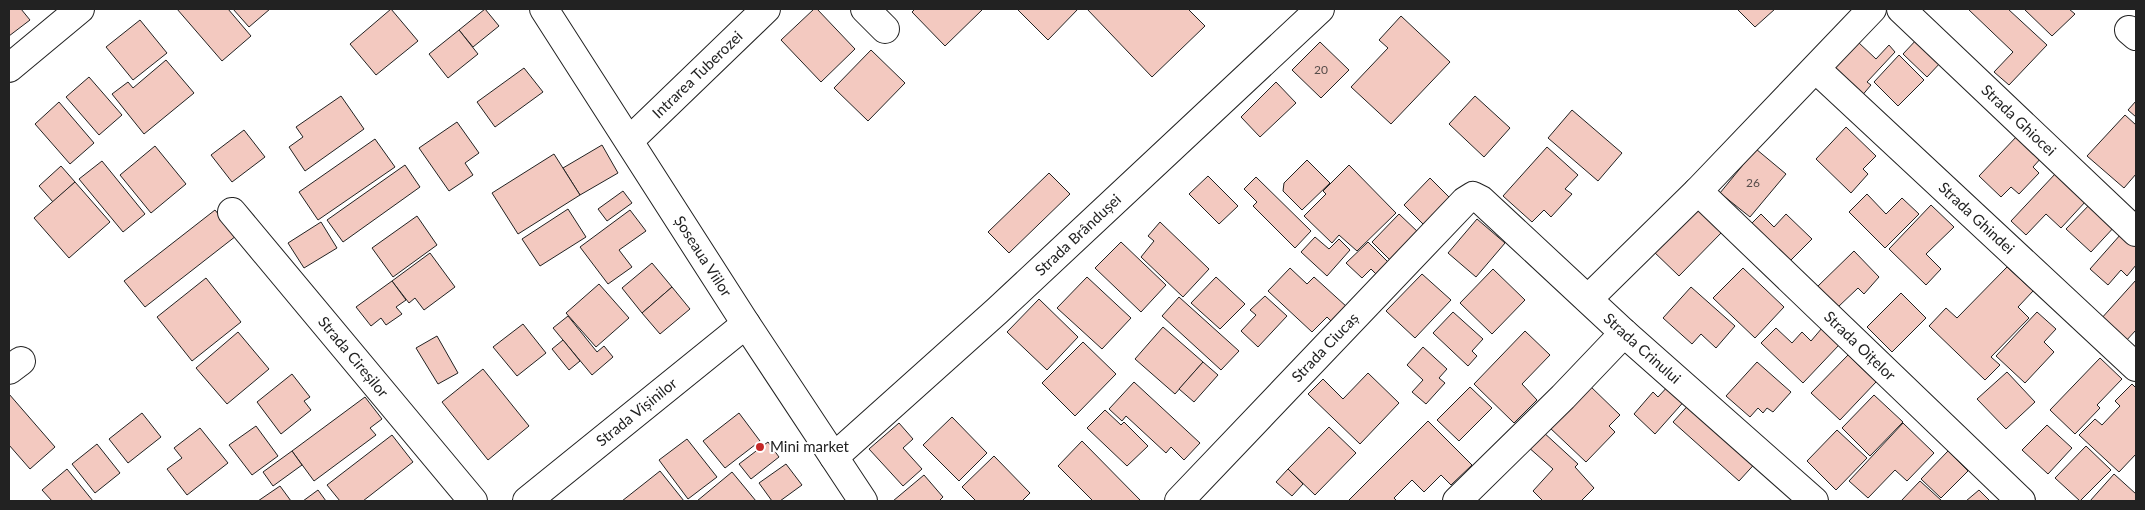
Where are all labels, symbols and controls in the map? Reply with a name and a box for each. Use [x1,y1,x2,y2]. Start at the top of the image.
street label: Intrarea Tuberozei [648,27,746,122]
house number: 20 [1314,62,1328,77]
street label: Strada Ghiocei [1978,80,2060,159]
house number: 26 [1746,175,1760,190]
street label: Strada Ghindei [1935,178,2019,257]
street label: Strada Brândușei [1031,190,1124,279]
street label: Șoseaua Viilor [671,212,736,300]
street label: Strada Oițelor [1821,307,1900,384]
street label: Strada Ciucaș [1287,308,1362,385]
street label: Strada Crinului [1600,309,1685,387]
street label: Strada Cireșilor [315,312,393,401]
street label: Strada Vișinilor [592,373,680,450]
place label: Mini market [770,437,850,455]
marker: Mini market [754,441,766,453]

